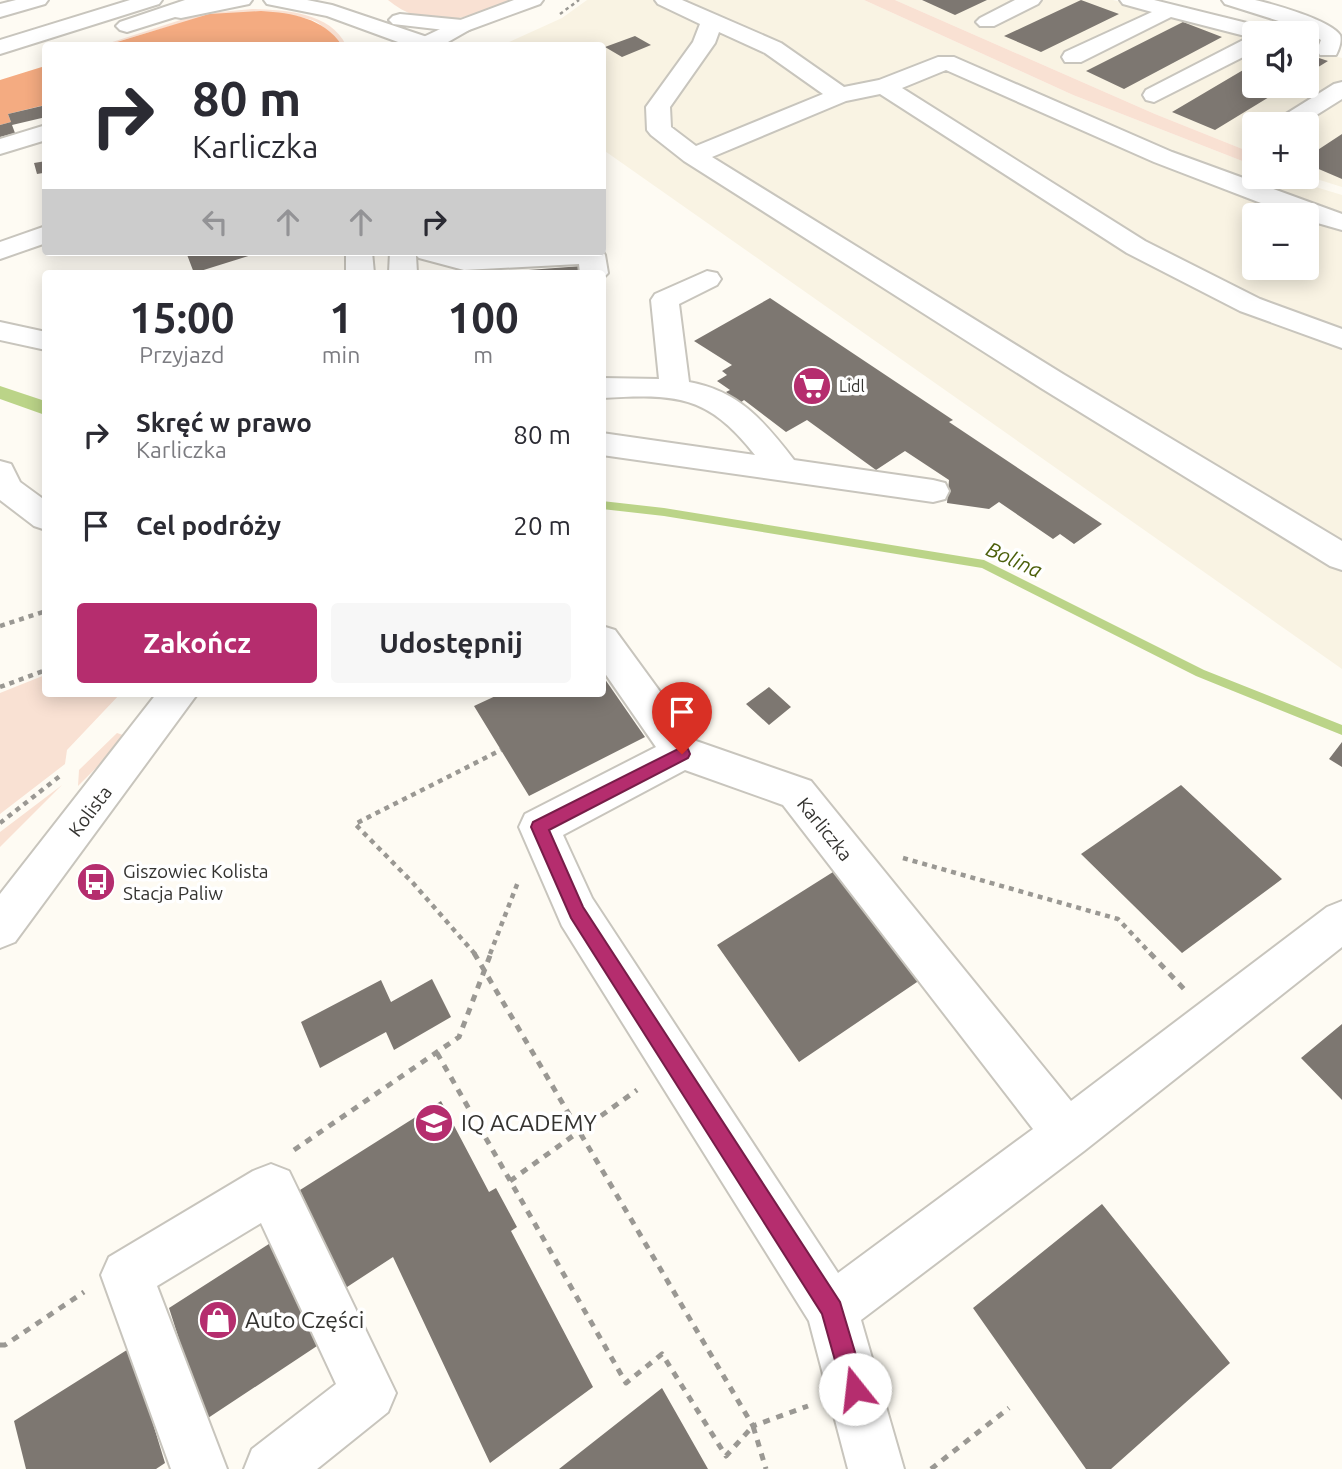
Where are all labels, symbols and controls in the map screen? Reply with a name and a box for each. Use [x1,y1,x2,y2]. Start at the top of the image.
map controls [1242,21,1319,280]
button: sound [1242,21,1319,98]
icon: right [77,70,168,161]
text: 80 m [192,70,301,125]
button: + [1242,112,1319,189]
text: Karliczka [192,128,318,164]
icon: left [196,203,234,241]
icon: ahead [269,203,307,241]
icon: ahead [342,203,380,241]
icon: right [415,203,453,241]
button: − [1242,203,1319,280]
text: 15:00 [129,294,234,341]
text: 1 [329,294,353,341]
text: 100 [448,294,519,341]
text: Przyjazd [139,342,225,367]
text: min [322,342,360,367]
text: m [473,342,493,367]
supermarket icon: Lidl [791,365,833,407]
place label: Lidl [839,377,865,395]
text: Skręć w prawo [136,408,312,437]
icon: right [77,416,115,454]
text: 80 m [513,420,571,449]
text: Karliczka [136,437,227,462]
icon: arrive [77,507,115,545]
text: Cel podróży [136,511,281,540]
text: 20 m [513,511,571,540]
water label: Bolina [983,536,1046,582]
button: Zakończ [77,603,317,683]
button: Udostępnij [331,603,571,683]
pin [652,682,712,754]
icon: arrive [663,693,701,731]
street label: Kolista [64,781,116,841]
street label: Karliczka [793,793,857,865]
place label: Giszowiec Kolista Stacja Paliw [123,860,269,904]
bus stop icon: Giszowiec Kolista Stacja Paliw [75,861,117,903]
school or university icon: IQ ACADEMY [413,1102,455,1144]
place label: IQ ACADEMY [461,1110,597,1135]
shop icon: Auto Części [197,1299,239,1341]
place label: Auto Części [245,1307,364,1332]
position arrow [818,1352,892,1426]

